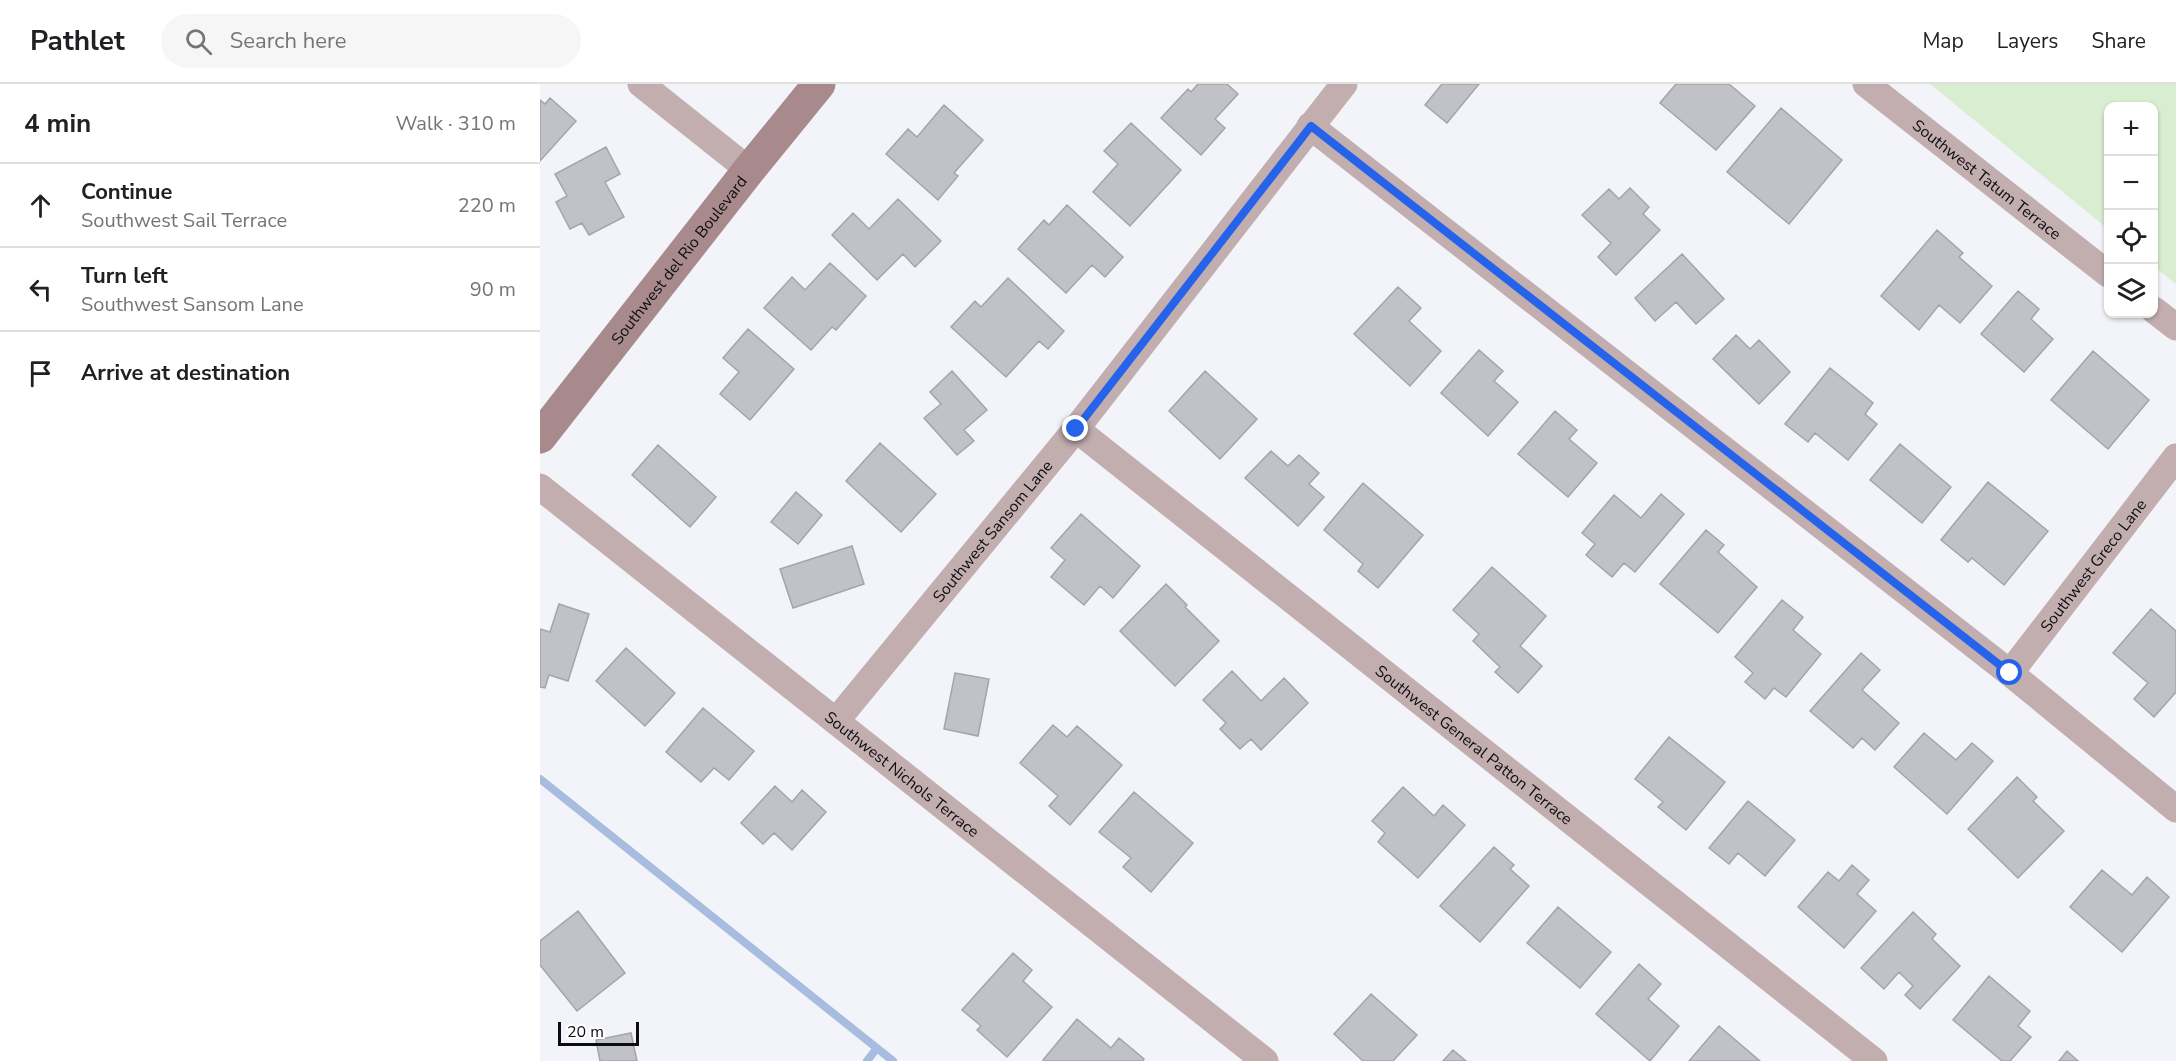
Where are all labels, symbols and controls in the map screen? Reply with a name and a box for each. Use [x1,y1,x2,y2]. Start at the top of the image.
search box [161,14,581,68]
text: Pathlet [30,22,125,60]
icon: search [182,25,215,58]
text: Search here [230,26,346,56]
text: Map [1922,27,1964,55]
text: Layers [1997,27,2058,55]
text: Share [2091,27,2146,55]
map controls [2104,102,2158,318]
button: + [2104,102,2158,156]
text: 4 min [24,106,91,141]
text: Walk · 310 m [396,110,516,137]
street label: Southwest Tatum Terrace [1908,115,2065,245]
button: − [2104,156,2158,210]
street label: Southwest del Rio Boulevard [606,171,753,350]
text: Continue [81,177,172,207]
icon: ahead [24,189,57,222]
text: 220 m [458,192,516,219]
text: Southwest Sail Terrace [81,207,287,234]
button: locate [2104,210,2158,264]
text: Turn left [81,261,168,291]
button: layers [2104,264,2158,318]
icon: left [24,273,57,306]
text: 90 m [470,276,516,303]
text: Southwest Sansom Lane [81,291,304,318]
icon: arrive [24,357,57,390]
text: Arrive at destination [81,358,290,388]
route end [1062,415,1088,441]
street label: Southwest Sansom Lane [928,456,1058,607]
street label: Southwest Greco Lane [2035,495,2152,637]
route start [1996,659,2022,685]
street label: Southwest General Patton Terrace [1370,660,1577,830]
street label: Southwest Nichols Terrace [820,706,984,843]
scale bar [558,1019,639,1046]
text: 20 m [567,1021,604,1043]

